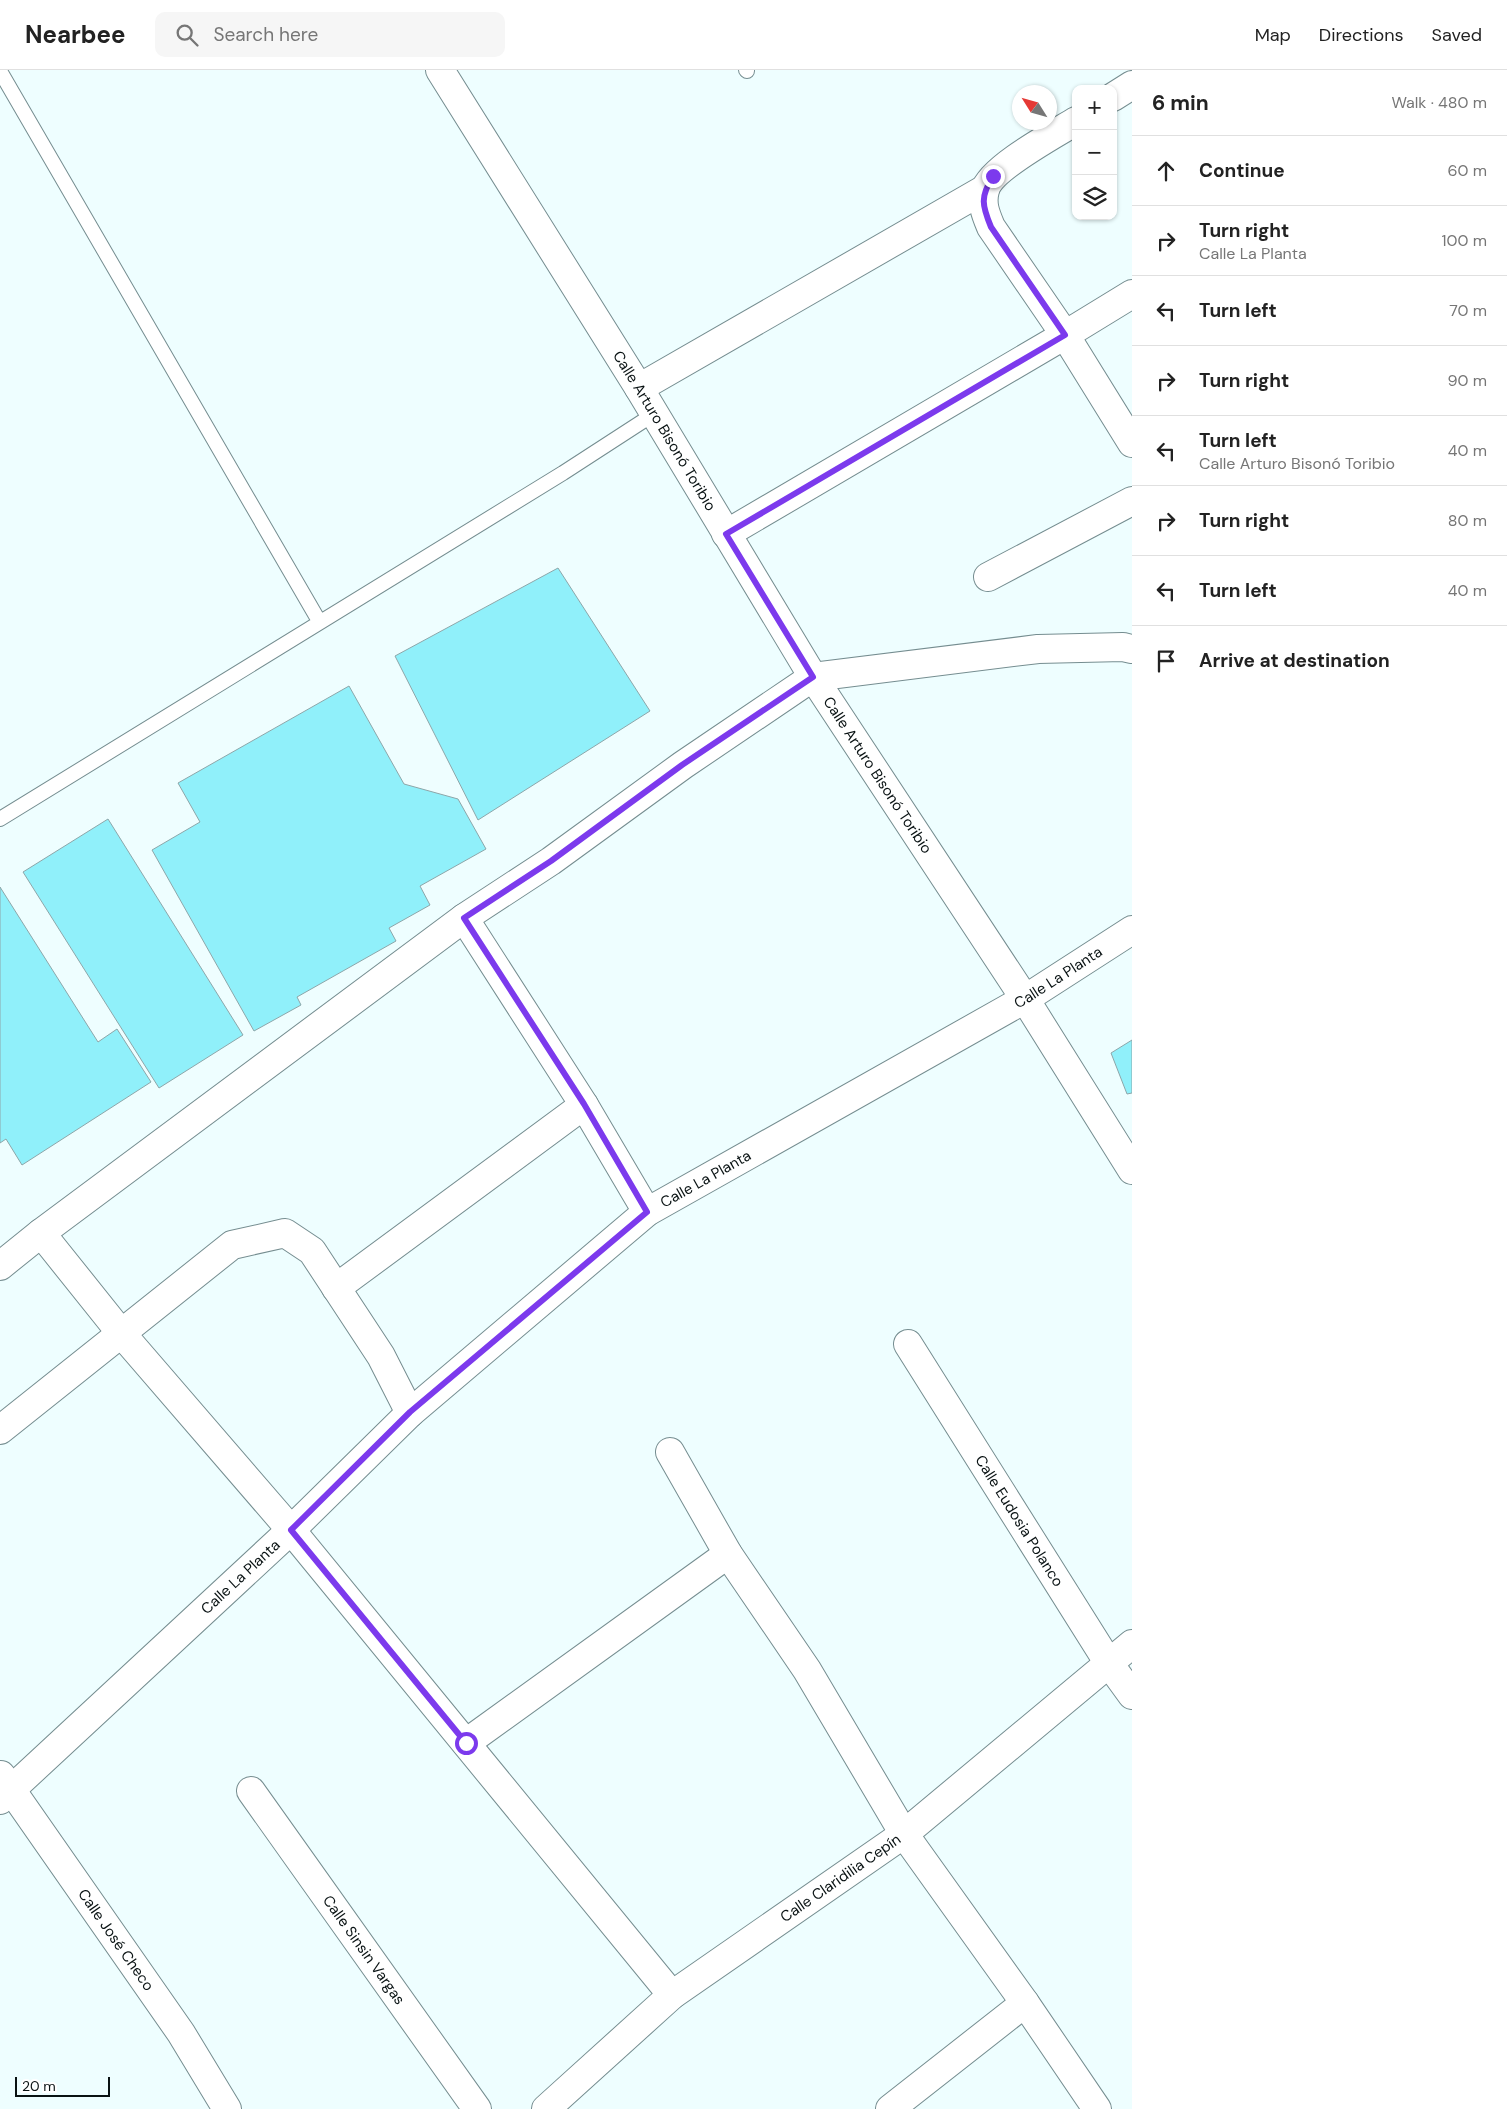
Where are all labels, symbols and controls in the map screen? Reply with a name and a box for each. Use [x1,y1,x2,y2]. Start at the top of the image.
search box [155,12,505,57]
text: Nearbee [25,19,125,50]
icon: search [173,21,201,49]
text: Search here [213,22,318,47]
text: Map [1255,23,1291,47]
text: Directions [1319,23,1404,47]
text: Saved [1432,23,1482,47]
north arrow [1012,85,1057,130]
map controls [1072,85,1117,220]
button: + [1072,85,1117,130]
text: 6 min [1152,89,1209,117]
text: Walk · 480 m [1391,92,1487,113]
button: − [1072,130,1117,175]
icon: ahead [1152,157,1180,185]
text: Continue [1199,158,1285,183]
text: 60 m [1447,160,1487,181]
route end [982,165,1005,188]
button: layers [1072,175,1117,220]
text: Turn right [1199,218,1289,243]
icon: right [1152,227,1180,255]
text: 100 m [1442,230,1487,251]
text: Calle La Planta [1199,243,1307,264]
icon: left [1152,297,1180,325]
text: Turn left [1199,298,1277,323]
text: 70 m [1449,300,1487,321]
street label: Calle Arturo Bisonó Toribio [608,347,721,515]
icon: right [1152,367,1180,395]
text: Turn right [1199,368,1289,393]
text: 90 m [1447,370,1487,391]
text: Turn left [1199,428,1277,453]
icon: left [1152,437,1180,465]
text: 40 m [1448,440,1487,461]
text: Calle Arturo Bisonó Toribio [1199,453,1395,474]
icon: right [1152,507,1180,535]
text: Turn right [1199,508,1289,533]
text: 80 m [1448,510,1487,531]
icon: left [1152,577,1180,605]
text: Turn left [1199,578,1277,603]
text: 40 m [1448,580,1487,601]
icon: arrive [1152,647,1180,675]
text: Arrive at destination [1199,648,1390,673]
street label: Calle Arturo Bisonó Toribio [819,693,937,858]
street label: Calle La Planta [1010,942,1106,1013]
street label: Calle La Planta [657,1145,755,1212]
street label: Calle Eudosia Polanco [970,1451,1068,1591]
street label: Calle La Planta [197,1535,284,1619]
route start [455,1732,478,1755]
street label: Calle Claridilia Cepín [776,1829,905,1927]
street label: Calle José Checo [73,1885,159,1995]
street label: Calle Sinsin Vargas [318,1891,410,2009]
scale bar [15,2074,110,2097]
text: 20 m [22,2077,56,2095]

